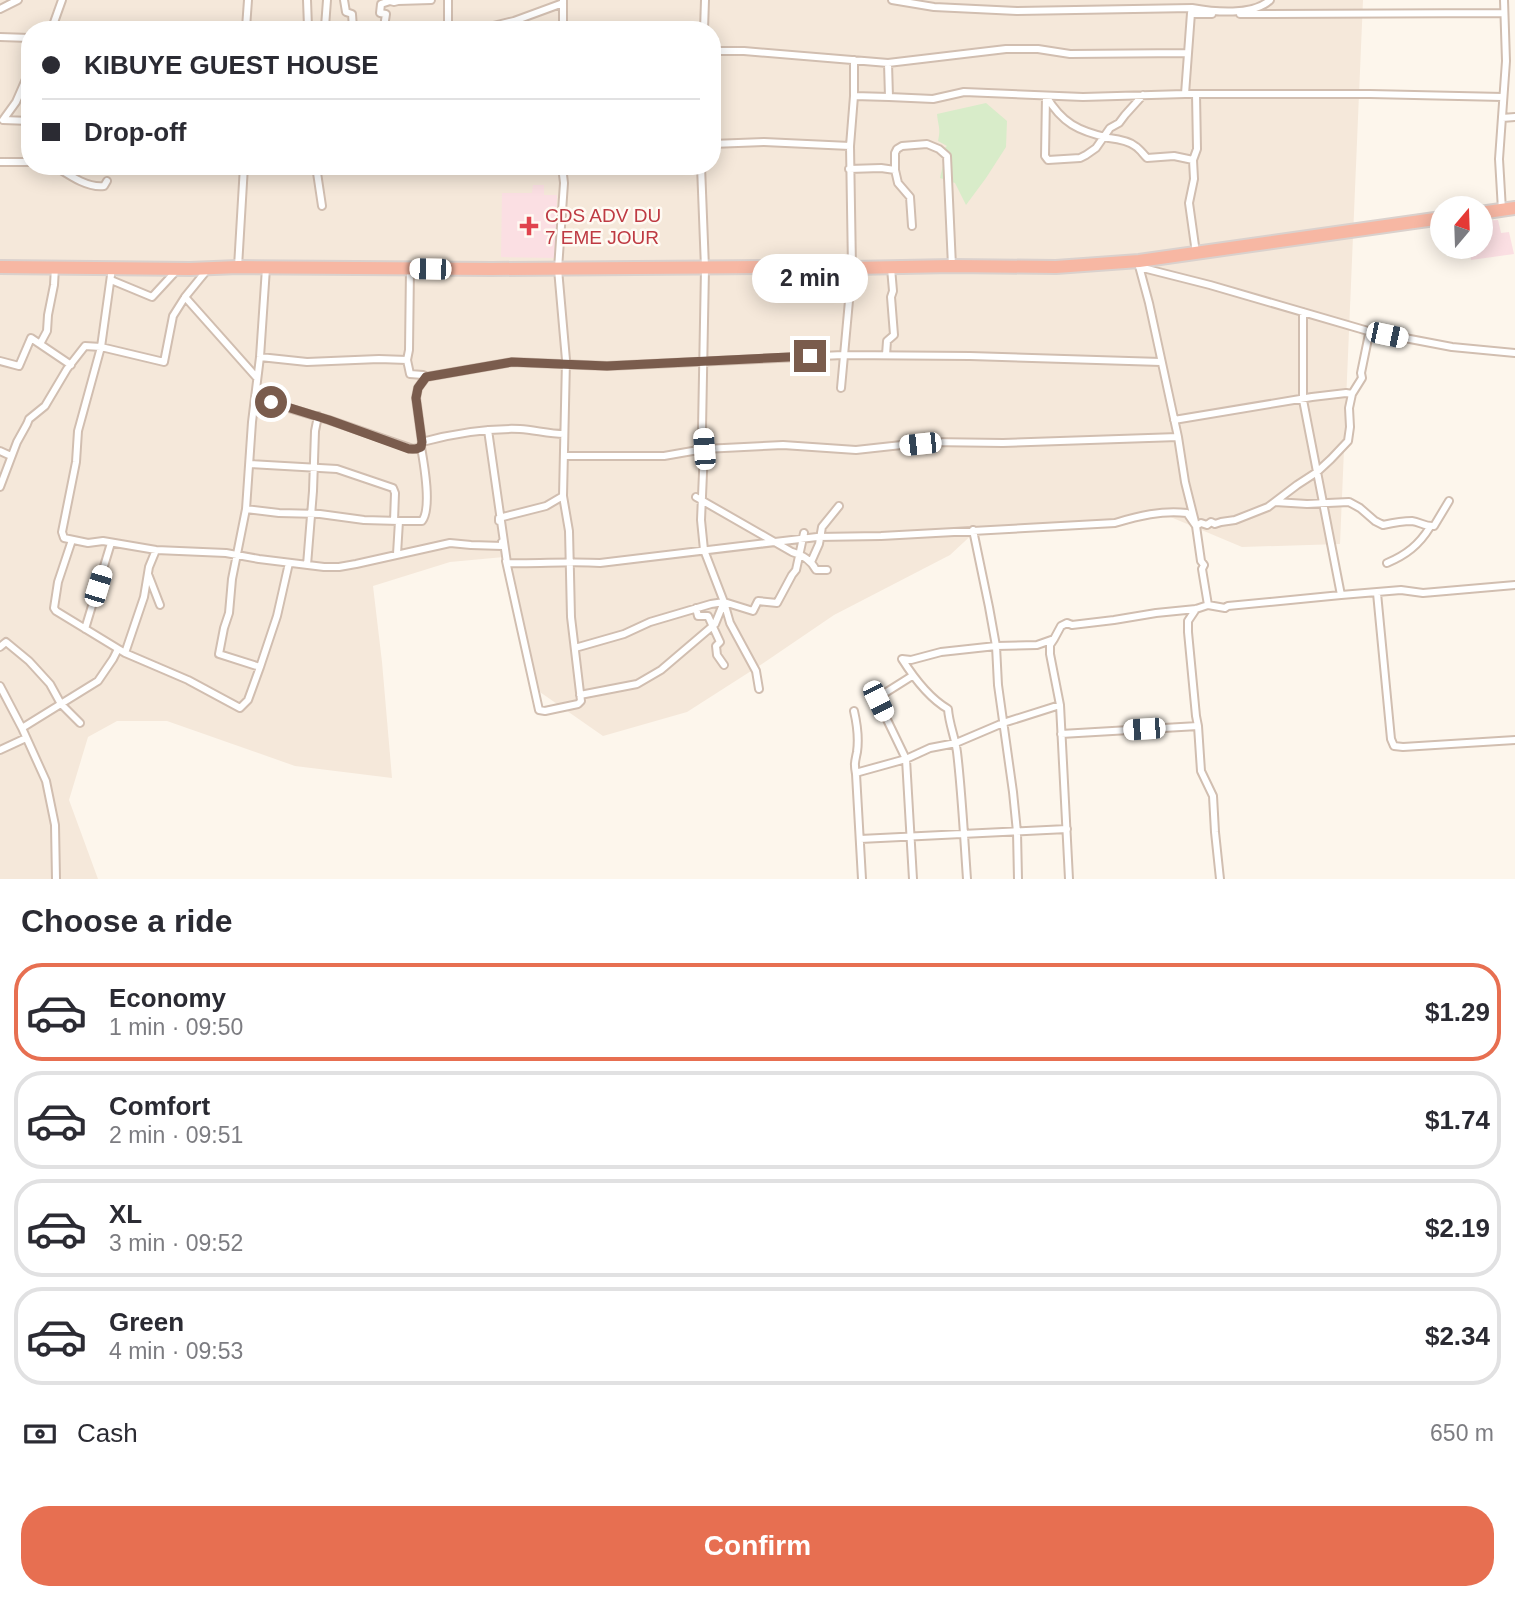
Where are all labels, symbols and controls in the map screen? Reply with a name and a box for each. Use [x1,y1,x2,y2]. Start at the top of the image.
text: KIBUYE GUEST HOUSE [84,50,379,80]
text: Drop-off [84,117,187,147]
north arrow [1430,196,1493,259]
map controls [1430,196,1493,259]
place label: CDS ADV DU 7 EME JOUR [545,205,661,248]
marker: CDS ADV DU 7 EME JOUR [519,216,539,236]
callout: 2 min [752,254,868,304]
car [409,258,452,280]
text: 2 min [780,265,840,291]
car [1365,320,1410,350]
route end [794,340,826,372]
route start [255,386,287,418]
car [693,427,716,471]
car [899,431,942,457]
car [82,563,115,609]
car [860,678,897,724]
car [1123,717,1166,741]
text: Choose a ride [21,903,233,939]
icon: car [25,981,88,1044]
text: Economy [109,983,226,1013]
text: $1.29 [1425,997,1490,1027]
text: 1 min · 09:50 [109,1014,243,1040]
icon: car [25,1089,88,1152]
text: Comfort [109,1091,210,1121]
text: $1.74 [1425,1105,1490,1135]
text: 2 min · 09:51 [109,1122,243,1148]
icon: car [25,1197,88,1260]
text: XL [109,1199,142,1229]
text: $2.19 [1425,1213,1490,1243]
text: 3 min · 09:52 [109,1230,243,1256]
icon: car [25,1305,88,1368]
text: Green [109,1307,184,1337]
text: $2.34 [1425,1321,1490,1351]
text: 4 min · 09:53 [109,1338,243,1364]
icon: cash [21,1415,59,1453]
text: Cash [77,1418,138,1448]
text: 650 m [1430,1420,1494,1446]
button: Confirm [21,1506,1494,1586]

